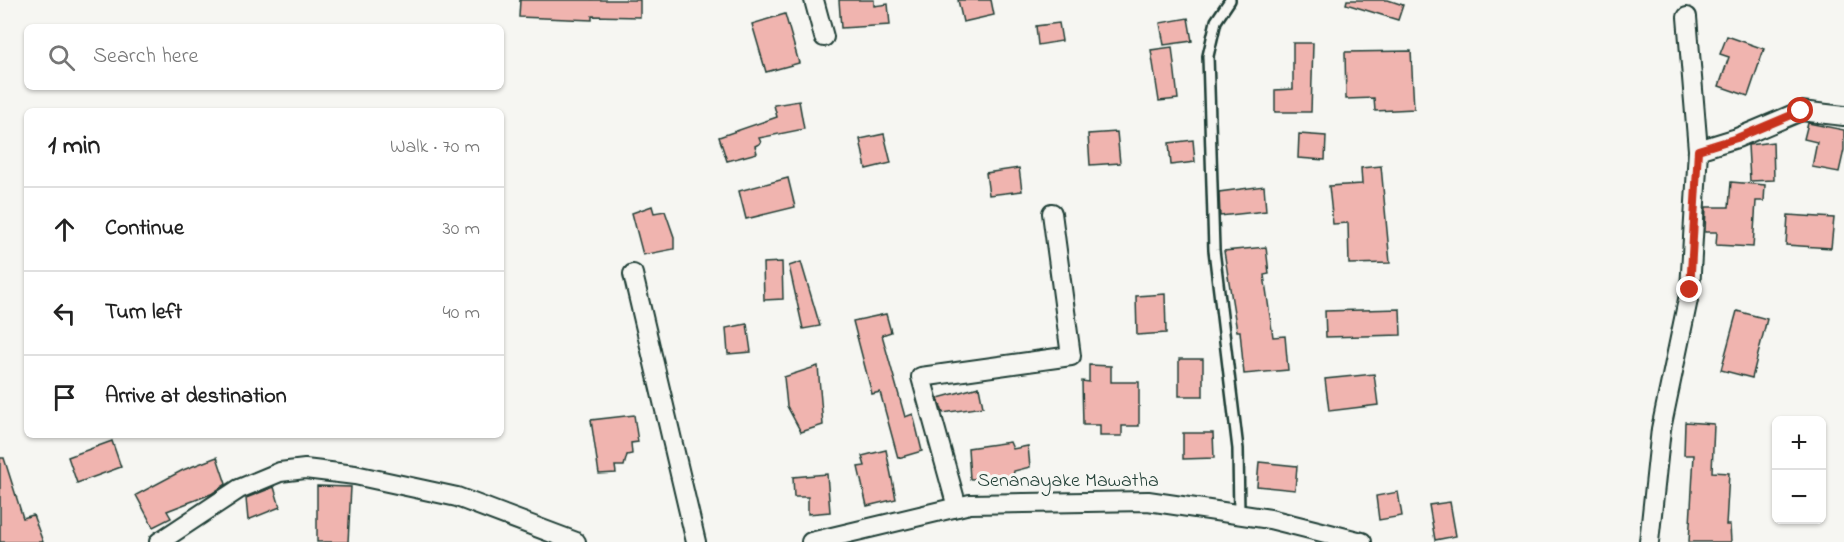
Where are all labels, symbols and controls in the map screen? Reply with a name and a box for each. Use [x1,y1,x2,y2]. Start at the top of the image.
search box [24,24,504,90]
icon: search [45,41,78,74]
text: Search here [93,41,198,73]
route start [1787,97,1813,123]
text: 1 min [48,128,100,166]
text: Walk · 70 m [390,133,480,162]
icon: ahead [48,213,81,246]
text: Continue [105,213,184,245]
text: 30 m [443,215,480,244]
route end [1676,276,1702,302]
icon: left [48,297,81,330]
text: Turn left [105,297,182,329]
text: 40 m [443,299,480,328]
icon: arrive [48,381,81,414]
text: Arrive at destination [105,381,287,413]
map controls [1772,416,1826,524]
button: + [1772,416,1826,470]
street label: Senanayake Mawatha [977,467,1159,496]
button: − [1772,470,1826,524]

